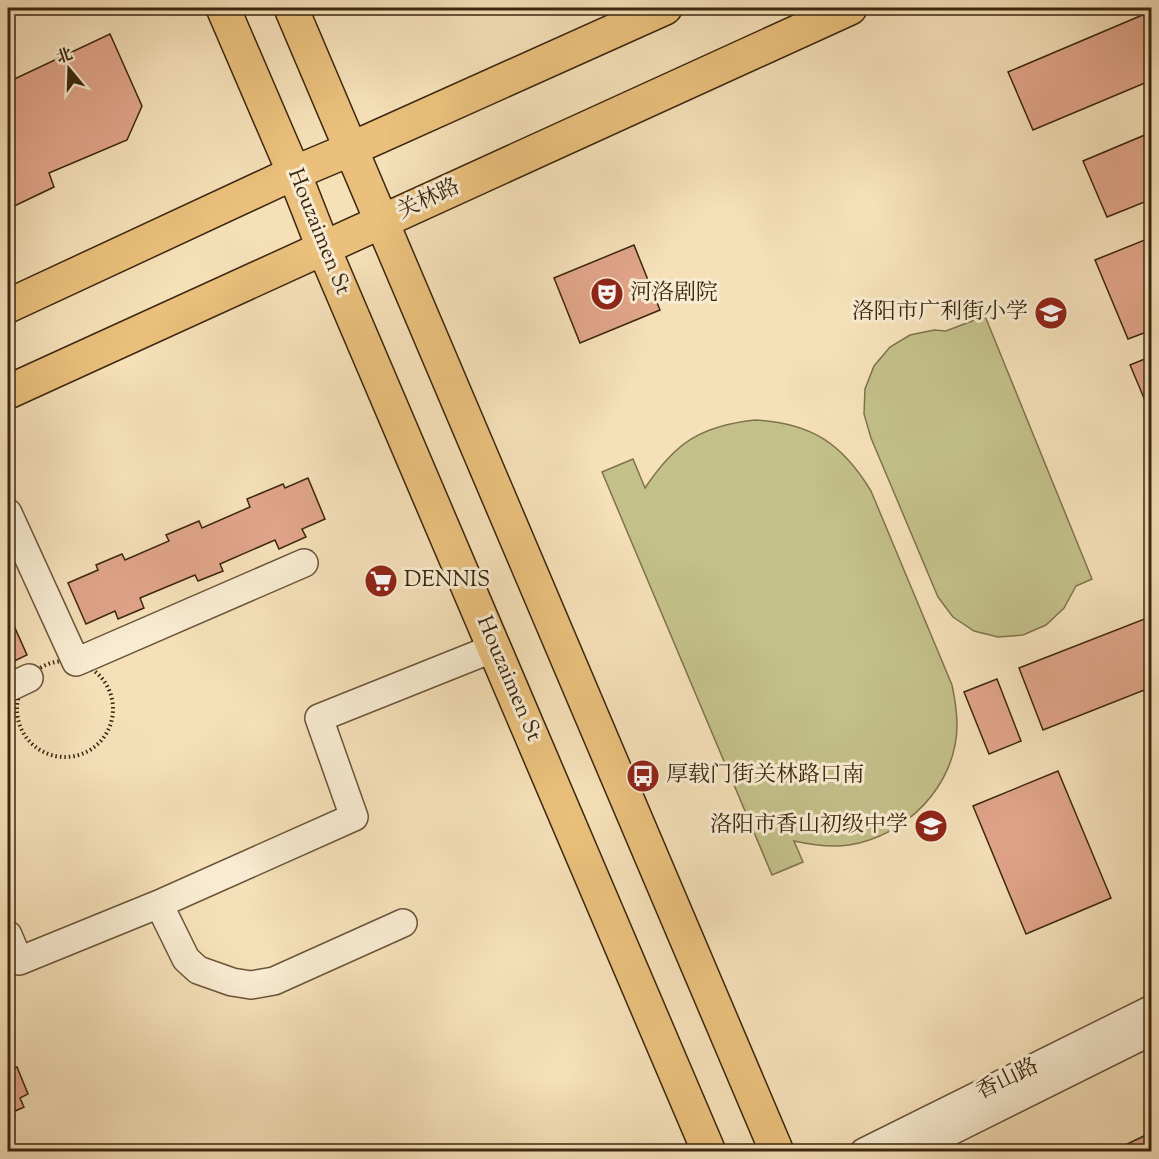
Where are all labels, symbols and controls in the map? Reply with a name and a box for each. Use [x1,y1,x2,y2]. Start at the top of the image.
north arrow [39,39,99,99]
text: 北 [54,44,76,71]
street label: Houzaimen St [278,164,358,300]
street label: 关林路 [392,172,466,228]
theatre icon: 河洛剧院 [589,276,625,312]
place label: 河洛剧院 [630,278,718,310]
school or university icon: 洛阳市广利街小学 [1033,295,1069,331]
place label: 洛阳市广利街小学 [852,297,1028,329]
supermarket icon: DENNIS [363,563,399,599]
place label: DENNIS [404,565,490,597]
street label: Houzaimen St [467,611,549,747]
bus stop icon: 厚载门街关林路口南 [625,758,661,794]
place label: 厚载门街关林路口南 [666,760,864,792]
school or university icon: 洛阳市香山初级中学 [913,808,949,844]
place label: 洛阳市香山初级中学 [710,810,908,842]
street label: 香山路 [971,1051,1045,1109]

